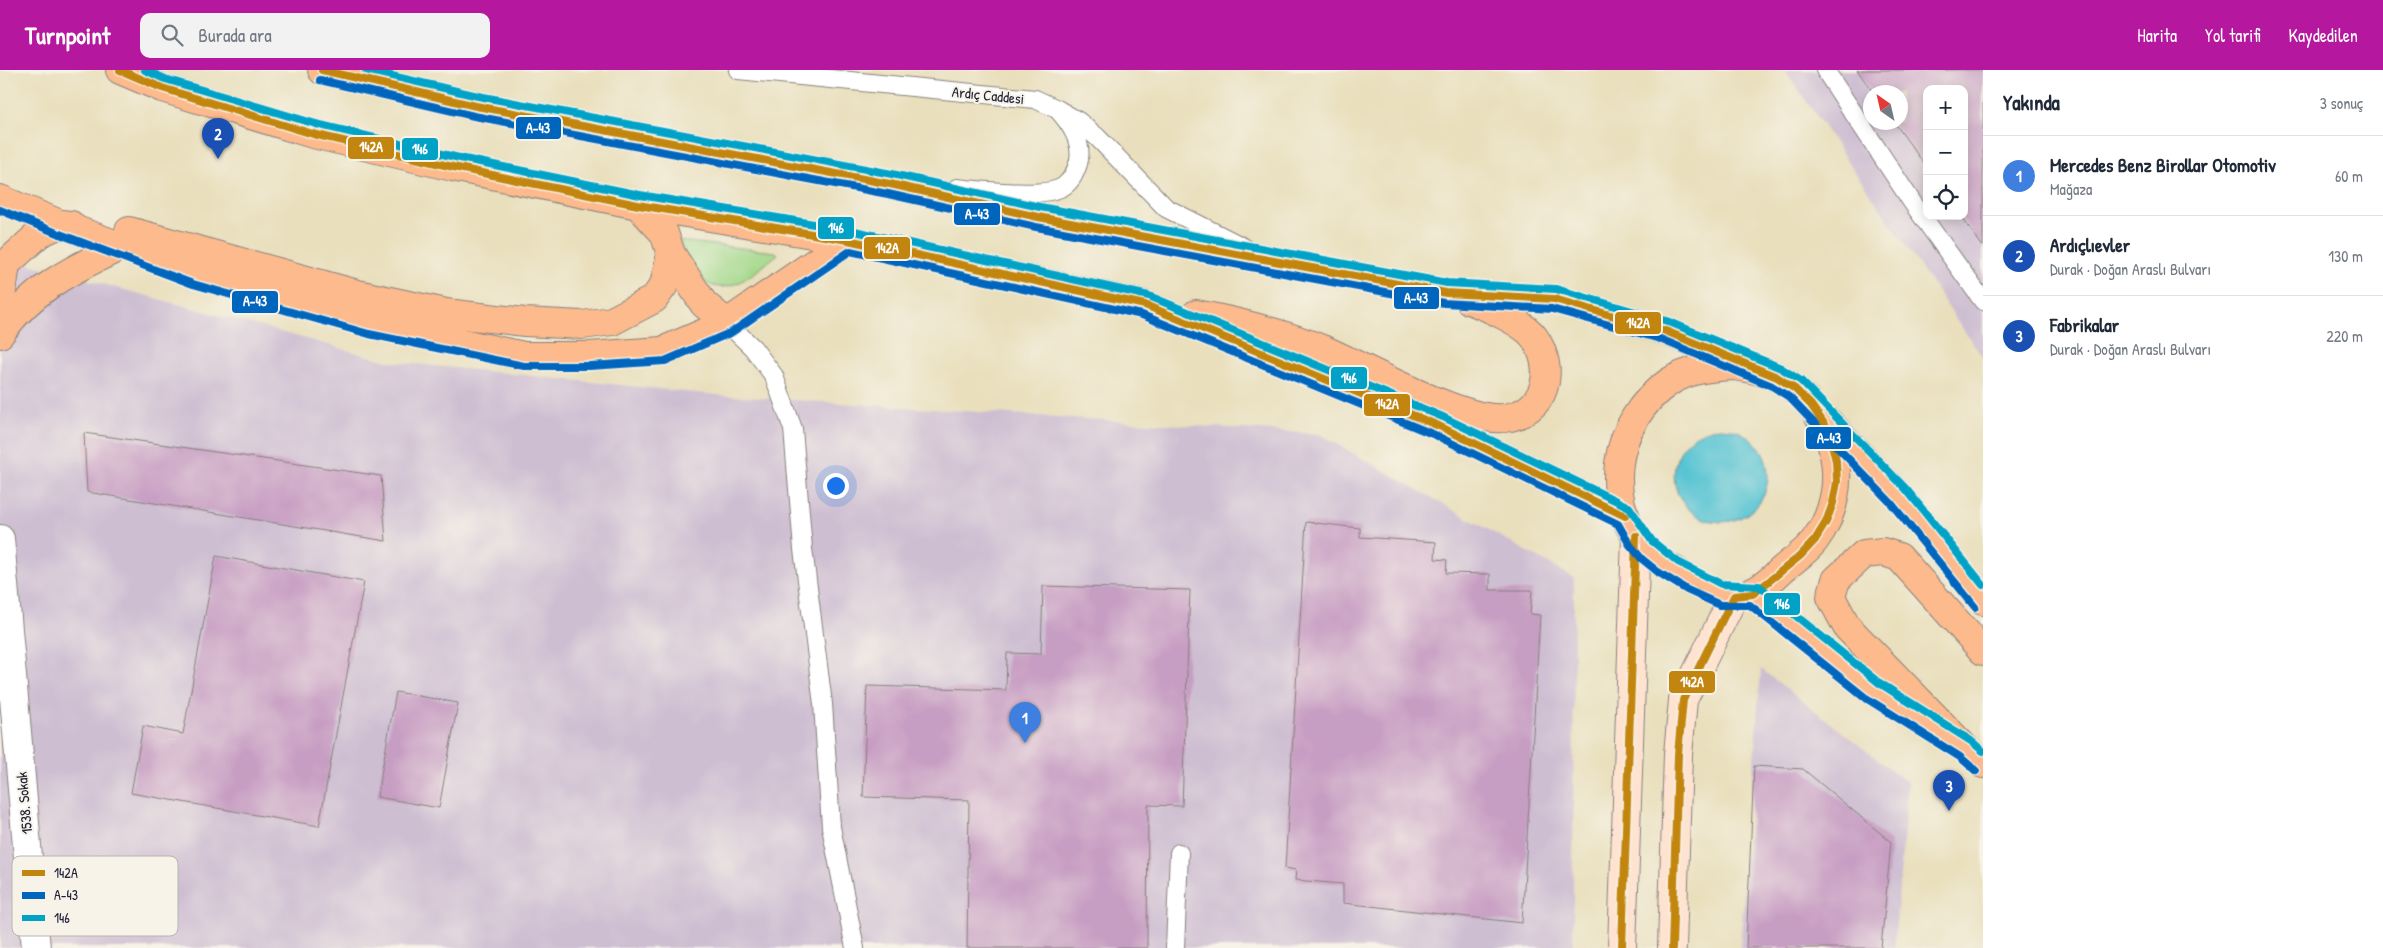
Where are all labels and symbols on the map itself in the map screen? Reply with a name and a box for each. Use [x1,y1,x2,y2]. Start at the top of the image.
street label: Ardıç Caddesi [951,81,1025,109]
north arrow [1863,85,1908,130]
line badge: A-43 [515,116,562,140]
pin: 2 [202,118,234,159]
text: A-43 [526,118,551,137]
line badge: 142A [347,136,395,160]
text: 142A [359,137,383,156]
line badge: 146 [401,137,439,161]
text: 146 [412,139,428,158]
line badge: A-43 [953,202,1001,226]
text: A-43 [965,204,990,223]
line badge: 146 [817,216,855,240]
text: 146 [828,218,844,237]
line badge: 142A [863,236,911,260]
text: 142A [875,238,899,257]
line badge: A-43 [1393,286,1440,310]
text: A-43 [1404,288,1429,307]
line badge: A-43 [231,290,279,314]
text: A-43 [243,291,268,310]
line badge: 142A [1614,311,1662,335]
text: 142A [1626,313,1650,332]
line badge: 146 [1330,366,1368,390]
text: 146 [1341,368,1357,387]
line badge: 142A [1363,393,1411,417]
text: 142A [1375,394,1399,413]
line badge: A-43 [1805,426,1852,450]
text: A-43 [1817,428,1842,447]
your location [823,473,849,499]
line badge: 146 [1763,592,1801,616]
text: 146 [1774,594,1790,613]
line badge: 142A [1668,670,1716,694]
text: 142A [1680,672,1704,691]
pin: 1 [1009,702,1041,743]
pin: 3 [1933,770,1965,811]
street label: 1538. Sokak [11,771,37,835]
legend [12,856,178,936]
text: 142A [54,863,78,882]
text: A-43 [54,885,78,904]
text: 146 [54,908,70,927]

